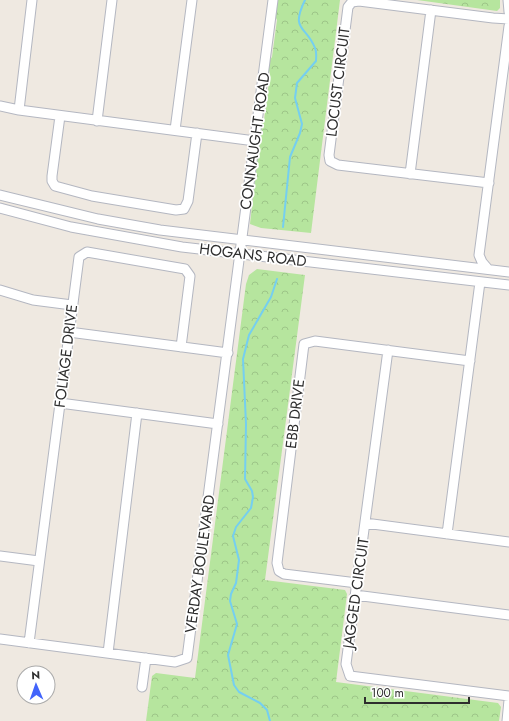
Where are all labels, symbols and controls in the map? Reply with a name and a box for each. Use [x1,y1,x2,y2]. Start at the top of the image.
street label: LOCUST CIRCUIT [320,26,356,138]
street label: CONNAUGHT ROAD [234,71,276,211]
street label: HOGANS ROAD [198,238,308,272]
street label: FOLIAGE DRIVE [49,303,83,409]
street label: EBB DRIVE [280,378,310,450]
street label: VERDAY BOULEVARD [179,493,221,635]
street label: JAGGED CIRCUIT [337,536,375,652]
north arrow [16,665,56,705]
text: N [31,667,40,683]
scale bar [365,679,469,705]
text: 100 m [371,684,404,702]

